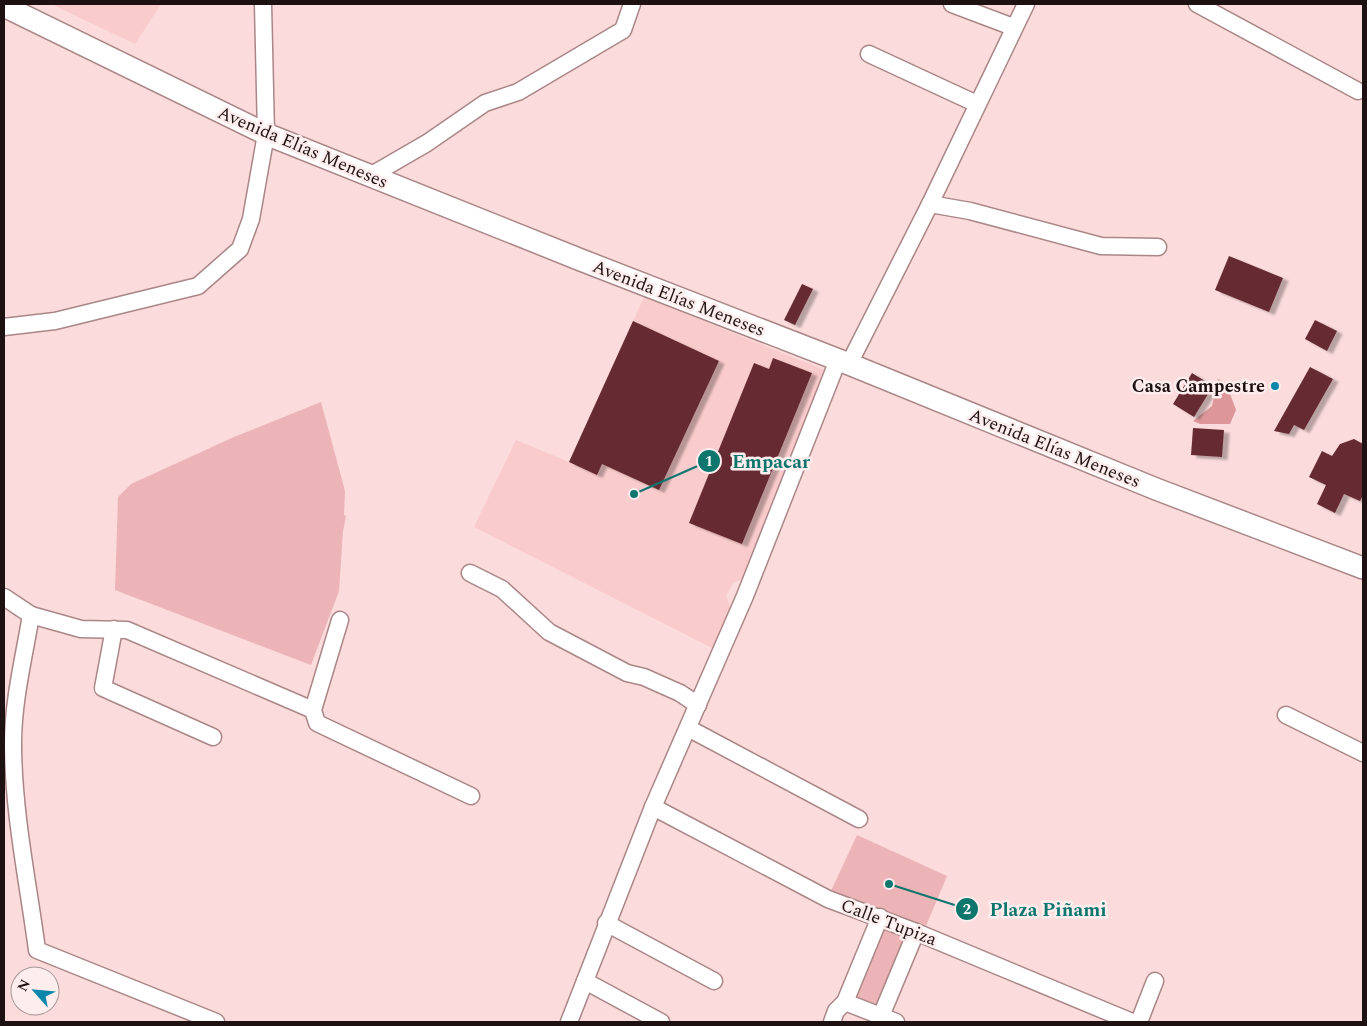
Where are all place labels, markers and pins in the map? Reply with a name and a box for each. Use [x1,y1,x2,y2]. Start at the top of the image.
place label: Casa Campestre [1132,373,1265,400]
marker: Casa Campestre [1269,380,1281,392]
callout: Empacar [696,444,820,478]
callout: Plaza Piñami [954,892,1117,926]

